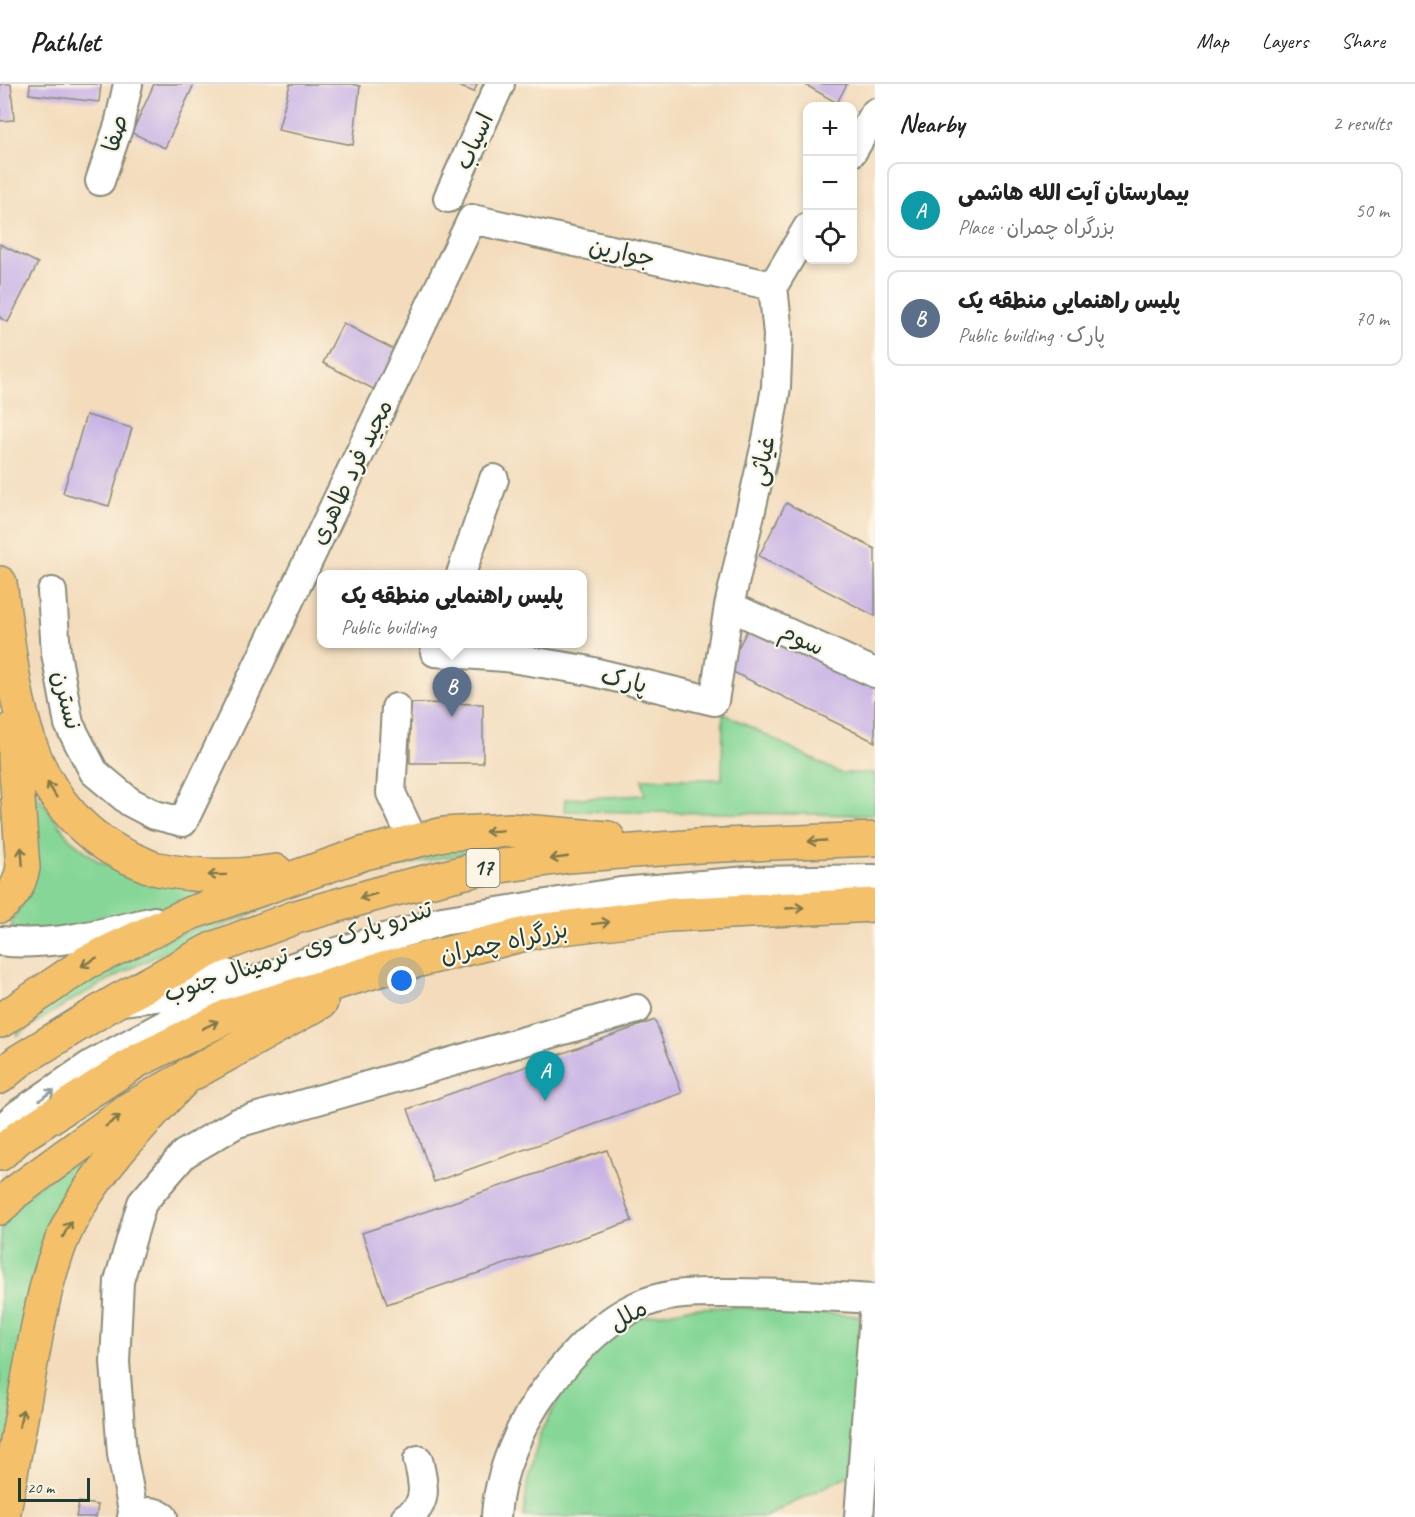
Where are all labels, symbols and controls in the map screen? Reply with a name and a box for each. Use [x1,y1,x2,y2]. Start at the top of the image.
text: Pathlet [30,24,100,59]
text: Map [1196,28,1229,54]
text: Layers [1262,28,1308,54]
text: Share [1341,28,1385,54]
map controls [803,102,857,264]
button: + [803,102,857,156]
text: Nearby [899,107,964,140]
street label: اسیاب [448,108,500,174]
street label: صفا [95,111,135,155]
text: 2 results [1332,111,1391,136]
button: − [803,156,857,210]
text: بیمارستان آیت الله هاشمی [958,179,1189,207]
text: A [915,198,926,223]
text: 50 m [1355,198,1389,223]
button: locate [803,210,857,264]
text: Place · بزرگراه چمران [958,215,1115,240]
street label: جوارین [586,230,658,274]
text: پلیس راهنمایی منطقه یک [958,287,1180,315]
text: B [915,306,926,331]
text: 70 m [1355,306,1389,331]
text: Public building · پارک [958,323,1105,348]
street label: مجید فرد طاهری [303,394,399,550]
street label: غیاثی [742,433,782,489]
popup [317,570,587,648]
text: پلیس راهنمایی منطقه یک [341,582,563,610]
text: Public building [341,615,436,640]
street label: سوم [774,616,829,665]
street label: پارک [598,660,650,700]
street label: نسترن [45,667,89,733]
pin: B [432,668,472,717]
one-way arrow [46,782,58,799]
one-way arrow [485,826,505,837]
one-way arrow [807,835,827,846]
one-way arrow [16,846,27,866]
road number: 17 [466,849,500,887]
one-way arrow [550,852,570,863]
one-way arrow [207,869,227,881]
one-way arrow [359,891,378,902]
street label: تندرو پارک وی ـ ترمینال جنوب [160,893,437,1010]
one-way arrow [785,902,805,913]
street label: بزرگراه چمران [437,914,571,970]
one-way arrow [591,918,611,929]
one-way arrow [81,956,98,968]
your location [387,966,416,995]
one-way arrow [201,1019,219,1031]
pin: A [526,1052,564,1101]
one-way arrow [38,1088,55,1101]
one-way arrow [104,1115,120,1127]
one-way arrow [61,1221,73,1239]
street label: ملل [604,1292,652,1338]
one-way arrow [16,1409,27,1429]
scale bar [18,1475,90,1502]
text: 20 m [27,1478,54,1498]

